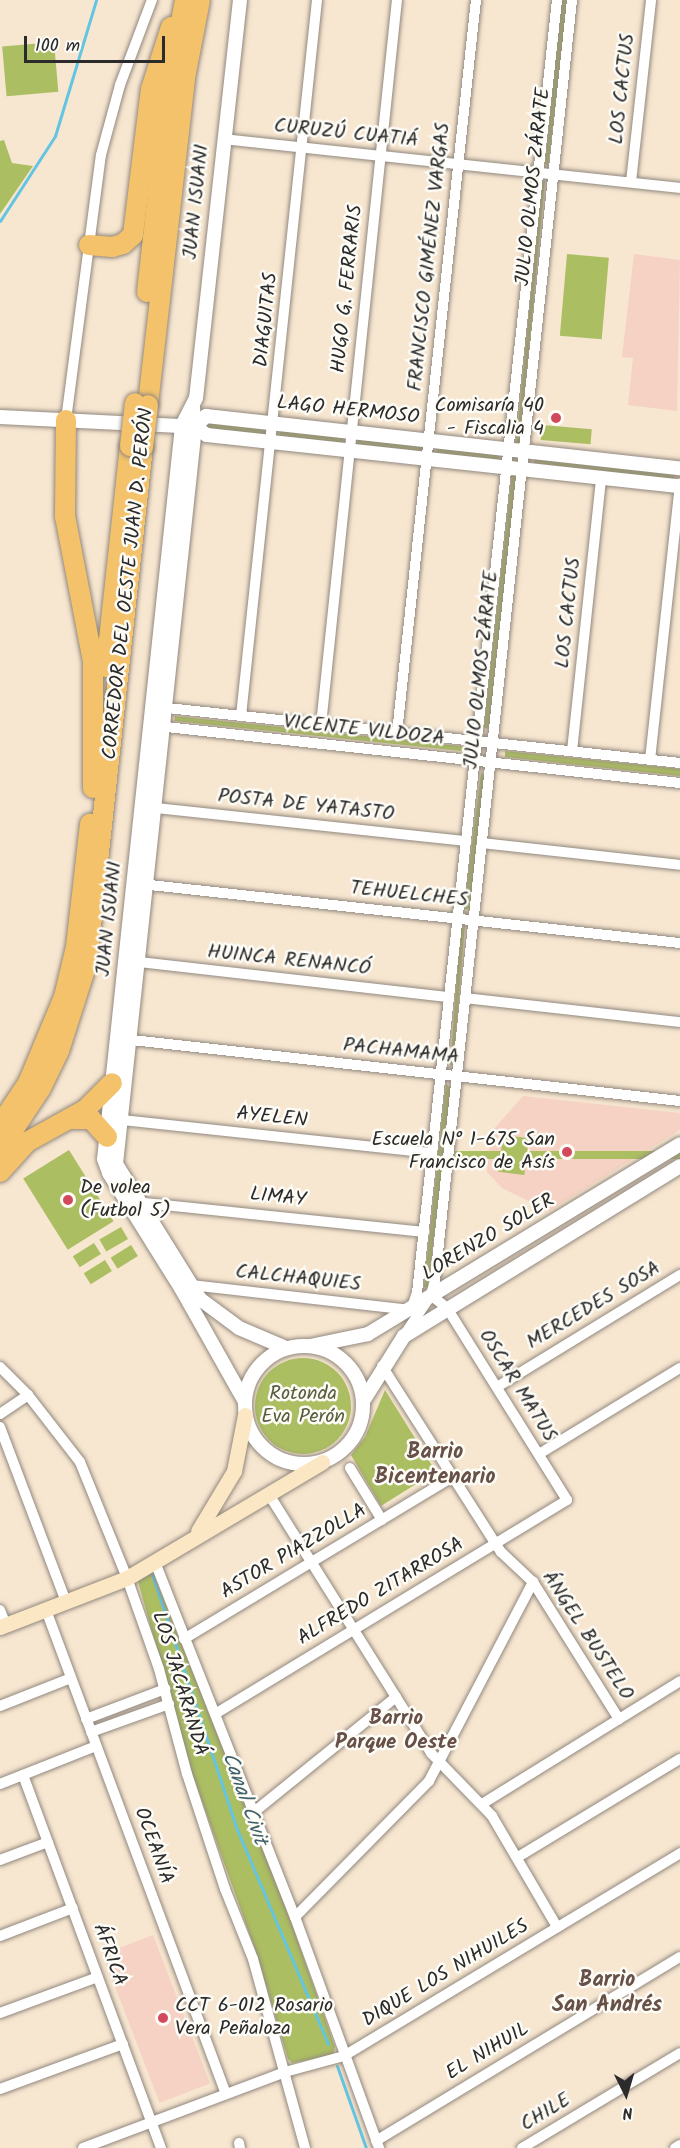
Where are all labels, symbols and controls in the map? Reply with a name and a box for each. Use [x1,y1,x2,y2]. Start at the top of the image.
scale bar [27,24,168,62]
text: 100 m [35,32,80,61]
street label: LOS CACTUS [605,32,641,146]
street label: JULIO OLMOS ZÁRATE [512,87,556,287]
street label: CURUZÚ CUATIÁ [273,114,419,154]
street label: FRANCISCO GIMÉNEZ VARGAS [404,122,456,392]
street label: JUAN ISUANI [179,143,215,261]
street label: HUGO G. FERRARIS [327,204,369,374]
street label: DIAGUITAS [250,271,284,369]
street label: LAGO HERMOSO [275,392,421,430]
place label: Comisaría 40 - Fiscalia 4 [435,394,544,441]
street label: CORREDOR DEL OESTE JUAN D. PERÓN [99,407,159,761]
marker: Comisaría 40 - Fiscalia 4 [549,411,563,425]
street label: LOS CACTUS [551,556,587,670]
street label: JULIO OLMOS ZÁRATE [460,570,504,770]
street label: VICENTE VILDOZA [282,711,446,751]
street label: POSTA DE YATASTO [217,785,395,827]
street label: JUAN ISUANI [92,860,128,978]
street label: TEHUELCHES [349,877,469,913]
street label: HUINCA RENANCÓ [206,940,372,982]
street label: PACHAMAMA [342,1034,460,1070]
street label: AYELEN [235,1102,309,1134]
place label: Escuela N° 1-675 San Francisco de Asís [371,1128,555,1175]
marker: Escuela N° 1-675 San Francisco de Asís [560,1145,574,1159]
place label: De volea (Futbol 5) [80,1176,171,1223]
street label: LIMAY [249,1183,307,1213]
street label: LORENZO SOLER [419,1189,559,1287]
marker: De volea (Futbol 5) [61,1193,75,1207]
street label: MERCEDES SOSA [523,1257,665,1355]
street label: CALCHAQUIES [234,1260,362,1298]
street label: OSCAR MATUS [473,1325,561,1447]
park label: Rotonda Eva Perón [261,1382,345,1429]
district label: Barrio Bicentenario [375,1439,495,1490]
street label: ASTOR PIAZZOLLA [217,1499,371,1605]
street label: ALFREDO ZITARROSA [293,1533,469,1651]
street label: ÁNGEL BUSTELO [536,1567,638,1705]
street label: LOS JACARANDÁ [146,1609,212,1759]
district label: Barrio Parque Oeste [335,1706,457,1756]
water label: Canal Civit [216,1749,272,1849]
street label: OCEANÍA [128,1804,178,1888]
street label: DIQUE LOS NIHUILES [358,1915,534,2033]
street label: ÁFRICA [87,1921,131,1989]
district label: Barrio San Andrés [552,1967,662,2018]
place label: CCT 6-012 Rosario Vera Peñaloza [175,1994,333,2041]
marker: CCT 6-012 Rosario Vera Peñaloza [156,2011,170,2025]
street label: EL NIHUIL [442,2018,534,2086]
north arrow [596,2064,656,2124]
street label: CHILE [517,2089,575,2137]
text: N [621,2100,634,2125]

